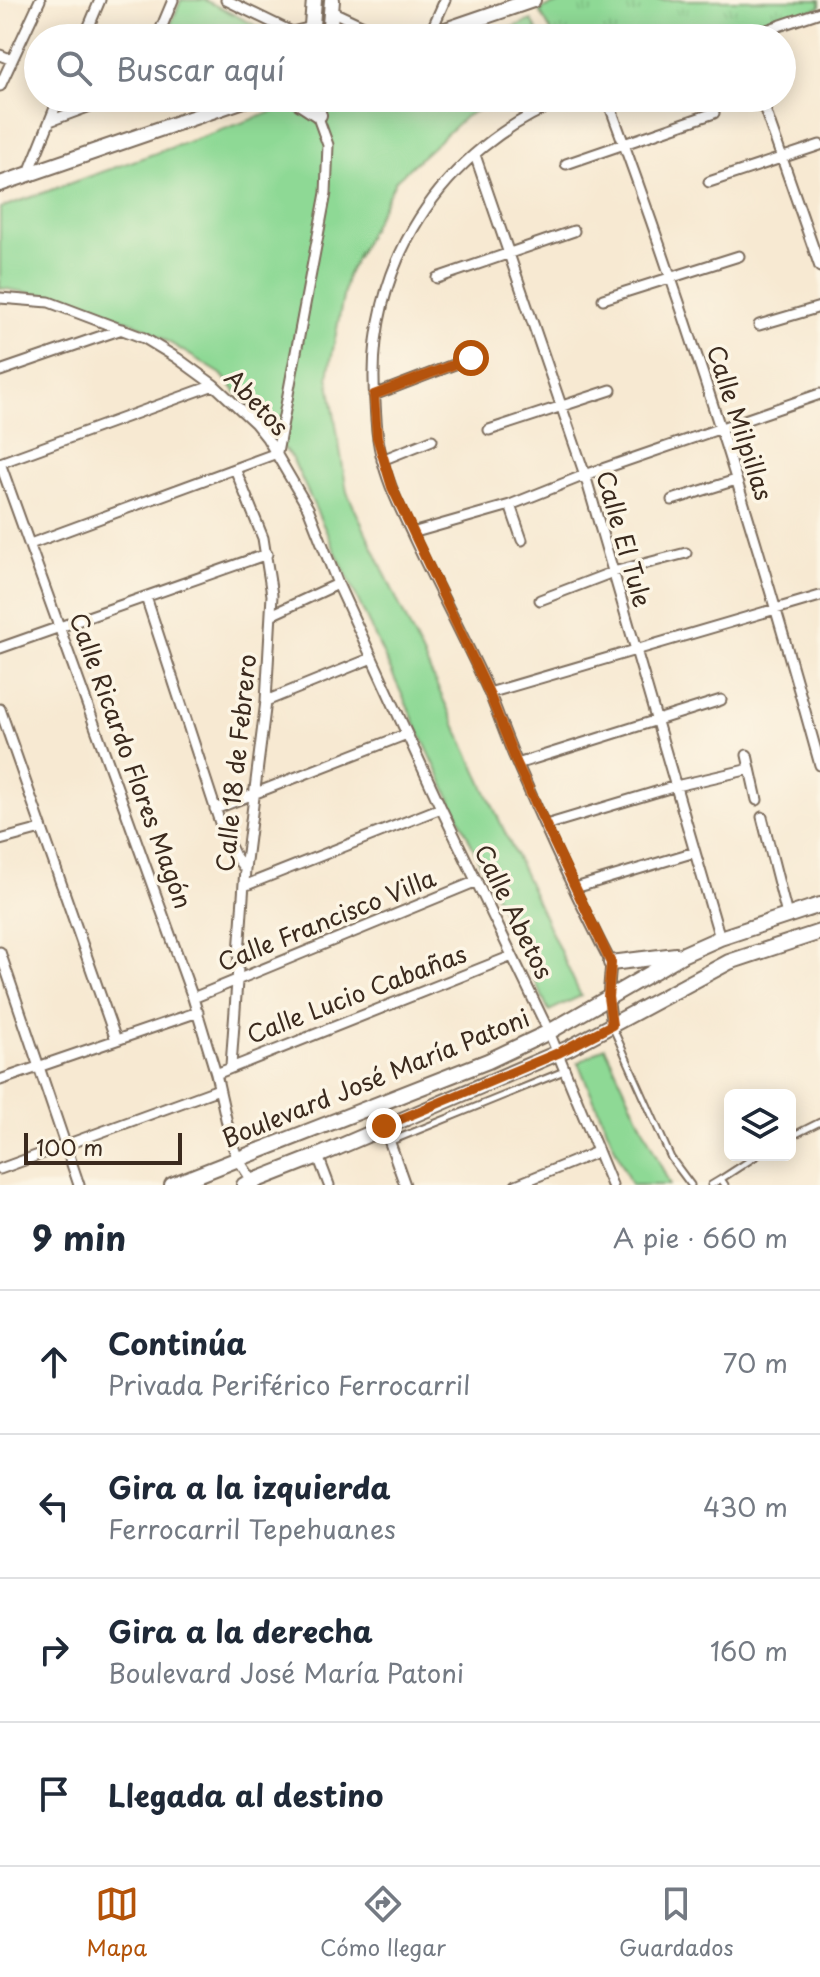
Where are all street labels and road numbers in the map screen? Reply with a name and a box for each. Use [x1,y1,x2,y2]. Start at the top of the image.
street label: Calle Milpillas [699,340,783,505]
street label: Abetos [217,360,298,443]
street label: Calle El Tule [588,466,662,611]
street label: Calle Ricardo Flores Magón [61,607,202,913]
street label: Calle 18 de Febrero [206,652,264,874]
street label: Calle Abetos [467,838,563,985]
street label: Calle Francisco Villa [212,859,441,979]
street label: Calle Lucio Cabañas [241,935,471,1052]
street label: Boulevard José María Patoni [216,999,534,1155]

